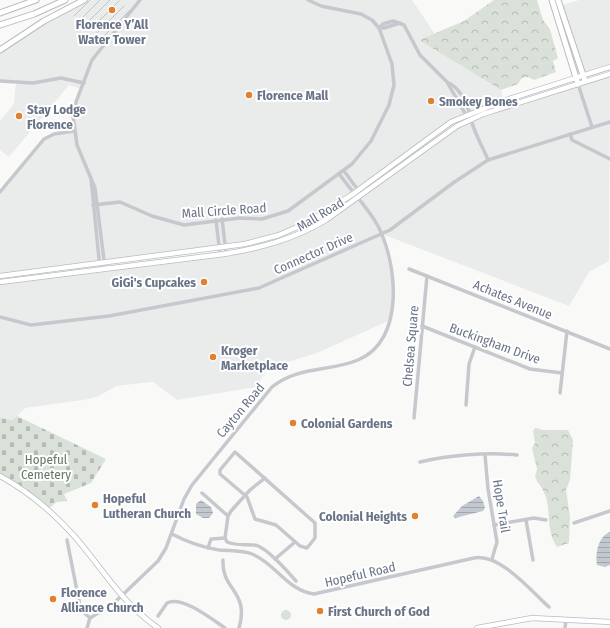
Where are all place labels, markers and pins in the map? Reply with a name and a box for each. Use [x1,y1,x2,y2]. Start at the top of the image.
marker: Florence Y’All Water Tower [107,5,117,15]
place label: Florence Y’All Water Tower [76,17,149,47]
place label: Florence Mall [257,88,329,103]
marker: Florence Mall [244,90,254,100]
place label: Smokey Bones [439,94,518,109]
marker: Smokey Bones [426,96,436,106]
place label: Stay Lodge Florence [27,102,86,132]
marker: Stay Lodge Florence [14,111,24,121]
place label: GiGi's Cupcakes [112,275,196,290]
marker: GiGi's Cupcakes [199,277,209,287]
place label: Kroger Marketplace [221,343,289,373]
marker: Kroger Marketplace [208,352,218,362]
place label: Colonial Gardens [301,416,393,431]
marker: Colonial Gardens [288,418,298,428]
place label: Hopeful Lutheran Church [103,491,191,521]
marker: Hopeful Lutheran Church [90,500,100,510]
place label: Colonial Heights [319,509,407,524]
marker: Colonial Heights [410,511,420,521]
place label: Florence Alliance Church [60,585,144,615]
marker: Florence Alliance Church [48,594,58,604]
place label: First Church of God [328,604,430,619]
marker: First Church of God [315,606,325,616]

